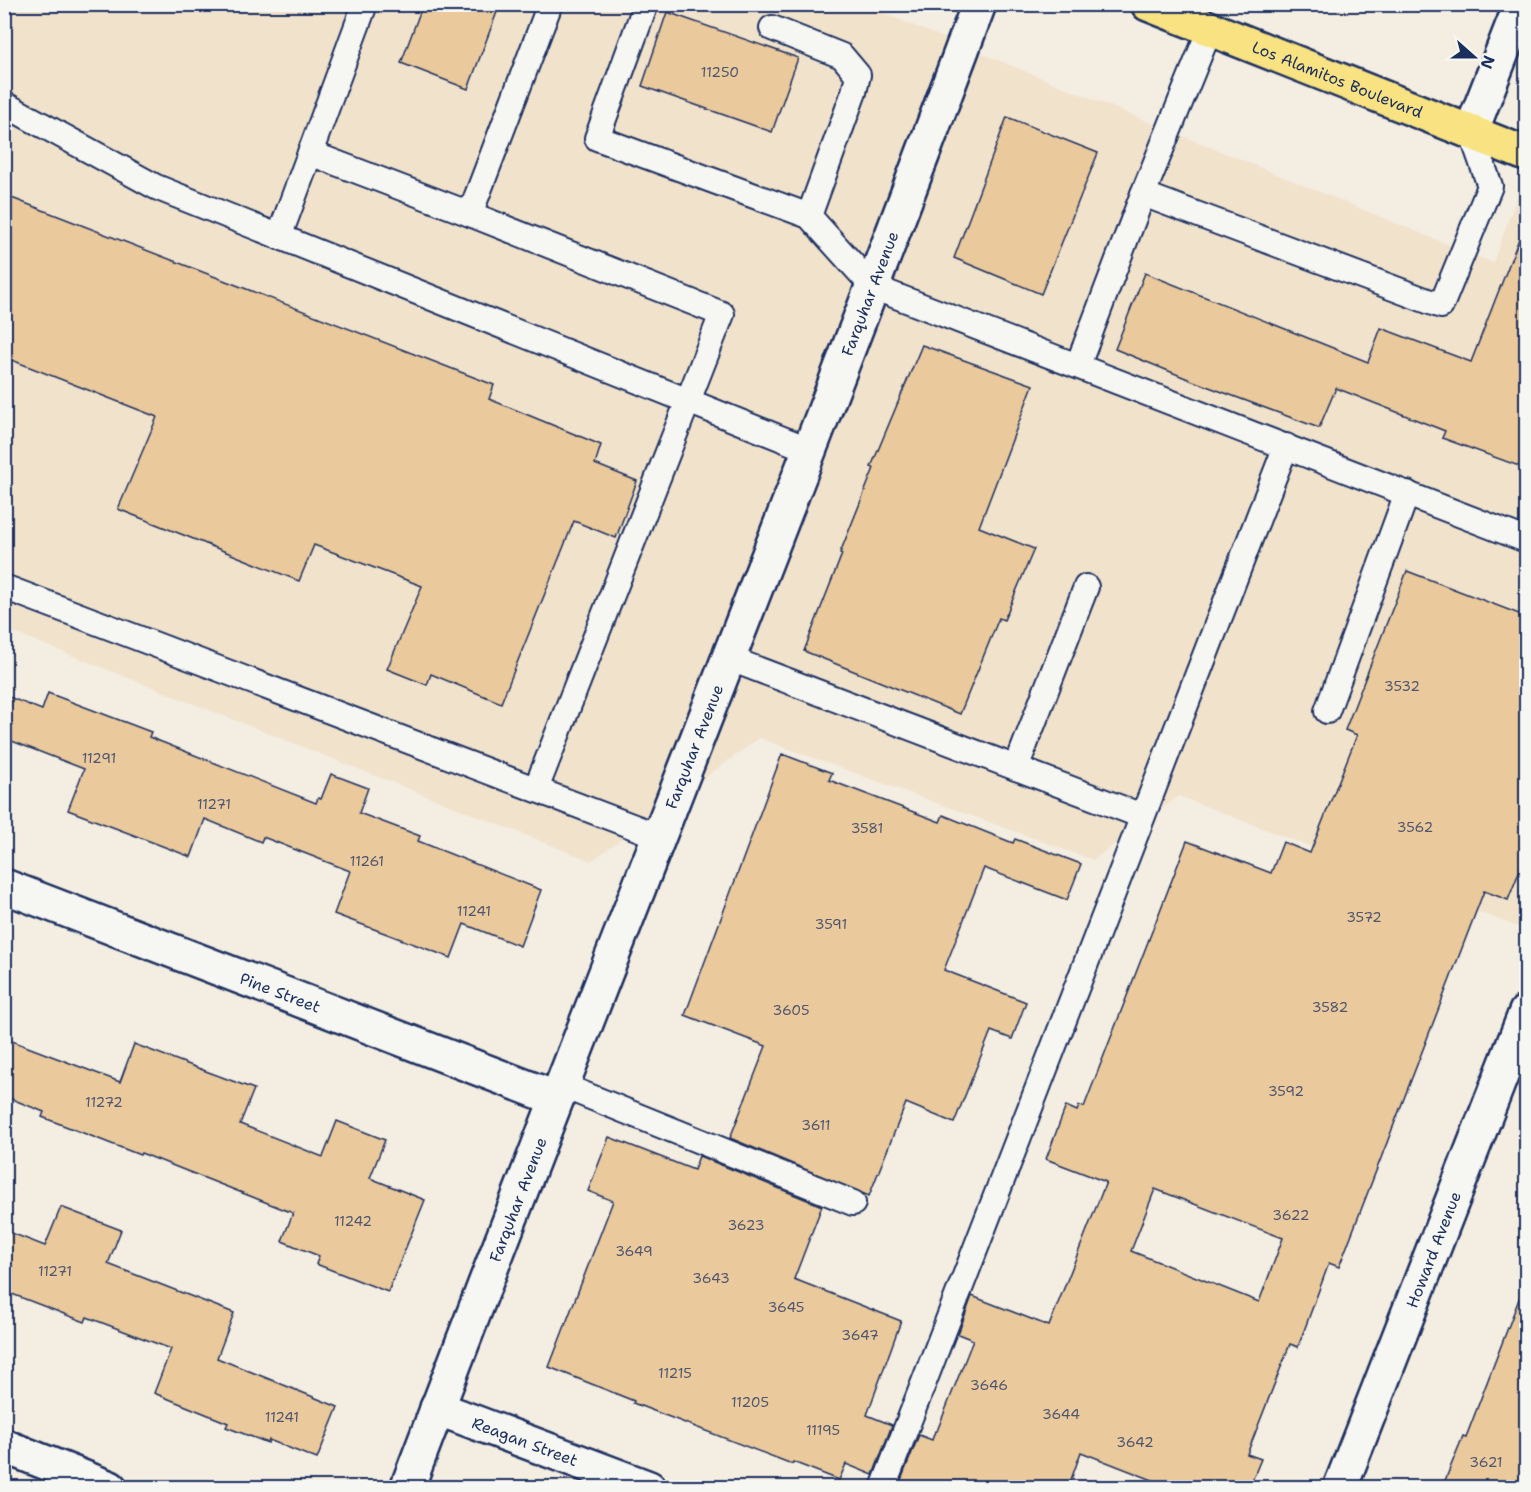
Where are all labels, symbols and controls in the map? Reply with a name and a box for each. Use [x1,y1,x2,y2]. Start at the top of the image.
north arrow [1444,27,1504,87]
street label: Los Alamitos Boulevard [1249,36,1426,123]
text: N [1475,53,1500,72]
house number: 11250 [701,63,739,81]
street label: Farquhar Avenue [836,228,903,359]
house number: 3532 [1384,677,1420,695]
street label: Farquhar Avenue [660,681,728,812]
house number: 11291 [82,749,116,767]
house number: 11271 [197,795,231,813]
house number: 3562 [1397,818,1433,836]
house number: 3581 [851,819,883,837]
house number: 11261 [350,852,384,870]
house number: 11241 [457,902,491,920]
house number: 3572 [1346,908,1382,926]
house number: 3591 [815,915,847,933]
street label: Pine Street [237,967,324,1017]
house number: 3582 [1312,998,1348,1016]
house number: 3605 [772,1001,810,1019]
house number: 3592 [1268,1082,1304,1100]
house number: 11272 [85,1093,123,1111]
house number: 3611 [801,1116,831,1134]
street label: Farquhar Avenue [484,1134,551,1265]
street label: Howard Avenue [1401,1188,1465,1311]
house number: 3622 [1272,1206,1310,1224]
house number: 11242 [334,1212,372,1230]
house number: 3623 [727,1216,765,1234]
house number: 3649 [615,1242,653,1260]
house number: 11271 [38,1262,72,1280]
house number: 3643 [692,1269,730,1287]
house number: 3645 [768,1298,804,1316]
house number: 3647 [841,1326,879,1344]
house number: 11215 [658,1364,692,1382]
house number: 3646 [970,1376,1008,1394]
house number: 11205 [731,1393,769,1411]
house number: 3644 [1042,1405,1080,1423]
house number: 11241 [265,1408,299,1426]
street label: Reagan Street [469,1412,581,1471]
house number: 11195 [806,1421,840,1439]
house number: 3642 [1116,1433,1154,1451]
house number: 3621 [1469,1453,1503,1471]

